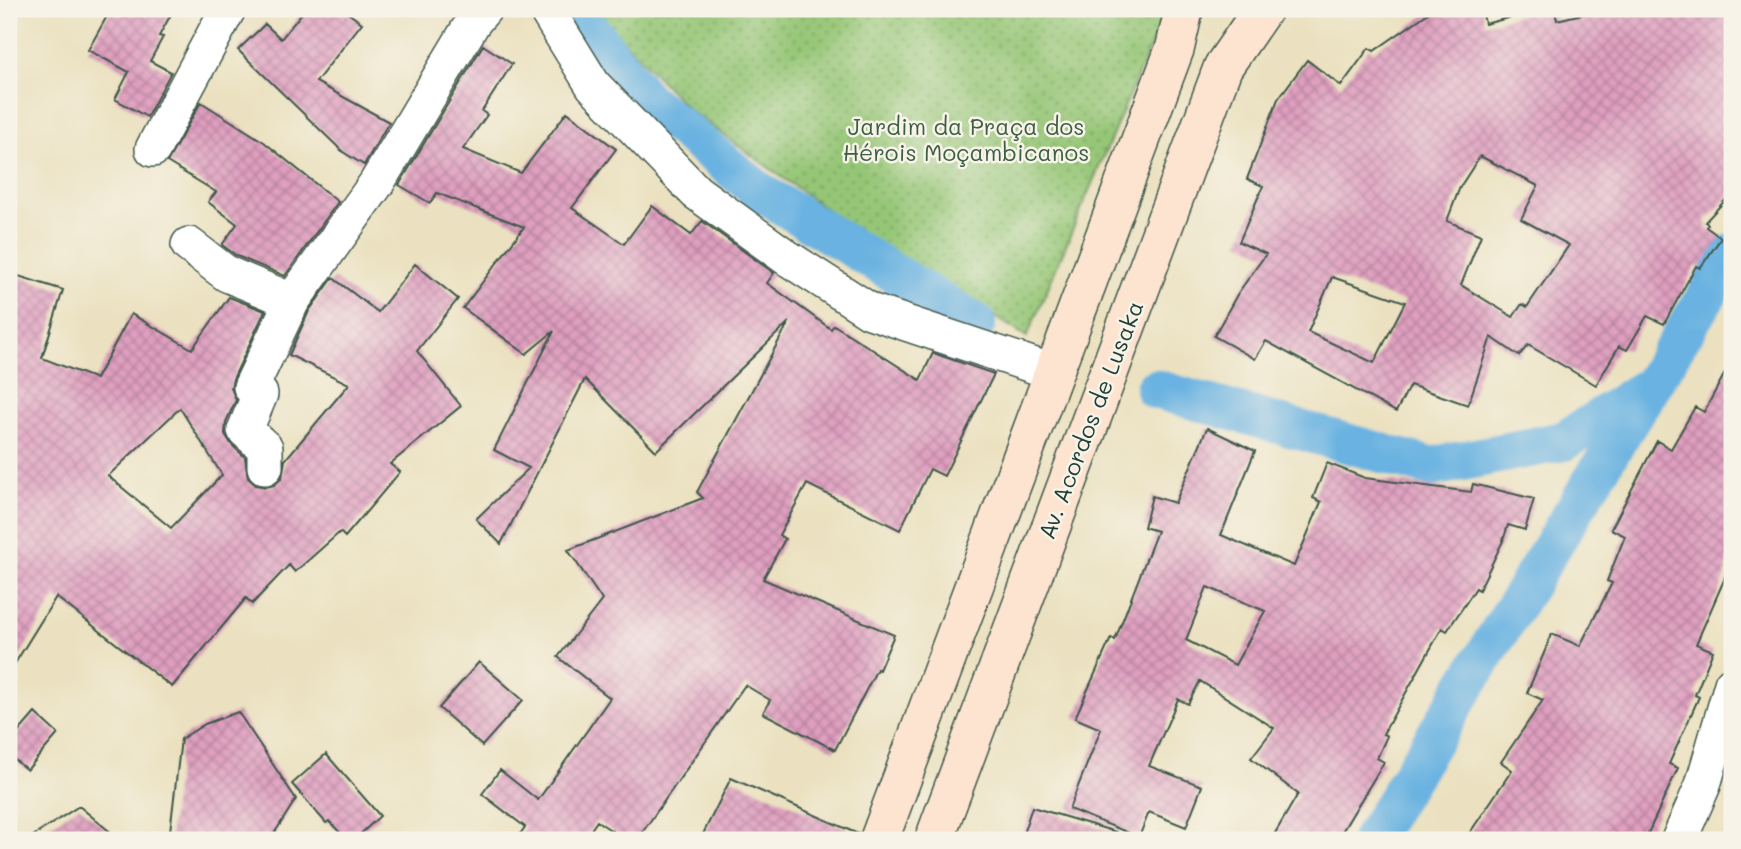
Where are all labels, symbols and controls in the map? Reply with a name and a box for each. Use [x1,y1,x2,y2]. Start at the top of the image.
park label: Jardim da Praça dos Hérois Moçambicanos [843,111,1089,167]
street label: Av. Acordos de Lusaka [1031,296,1149,543]

